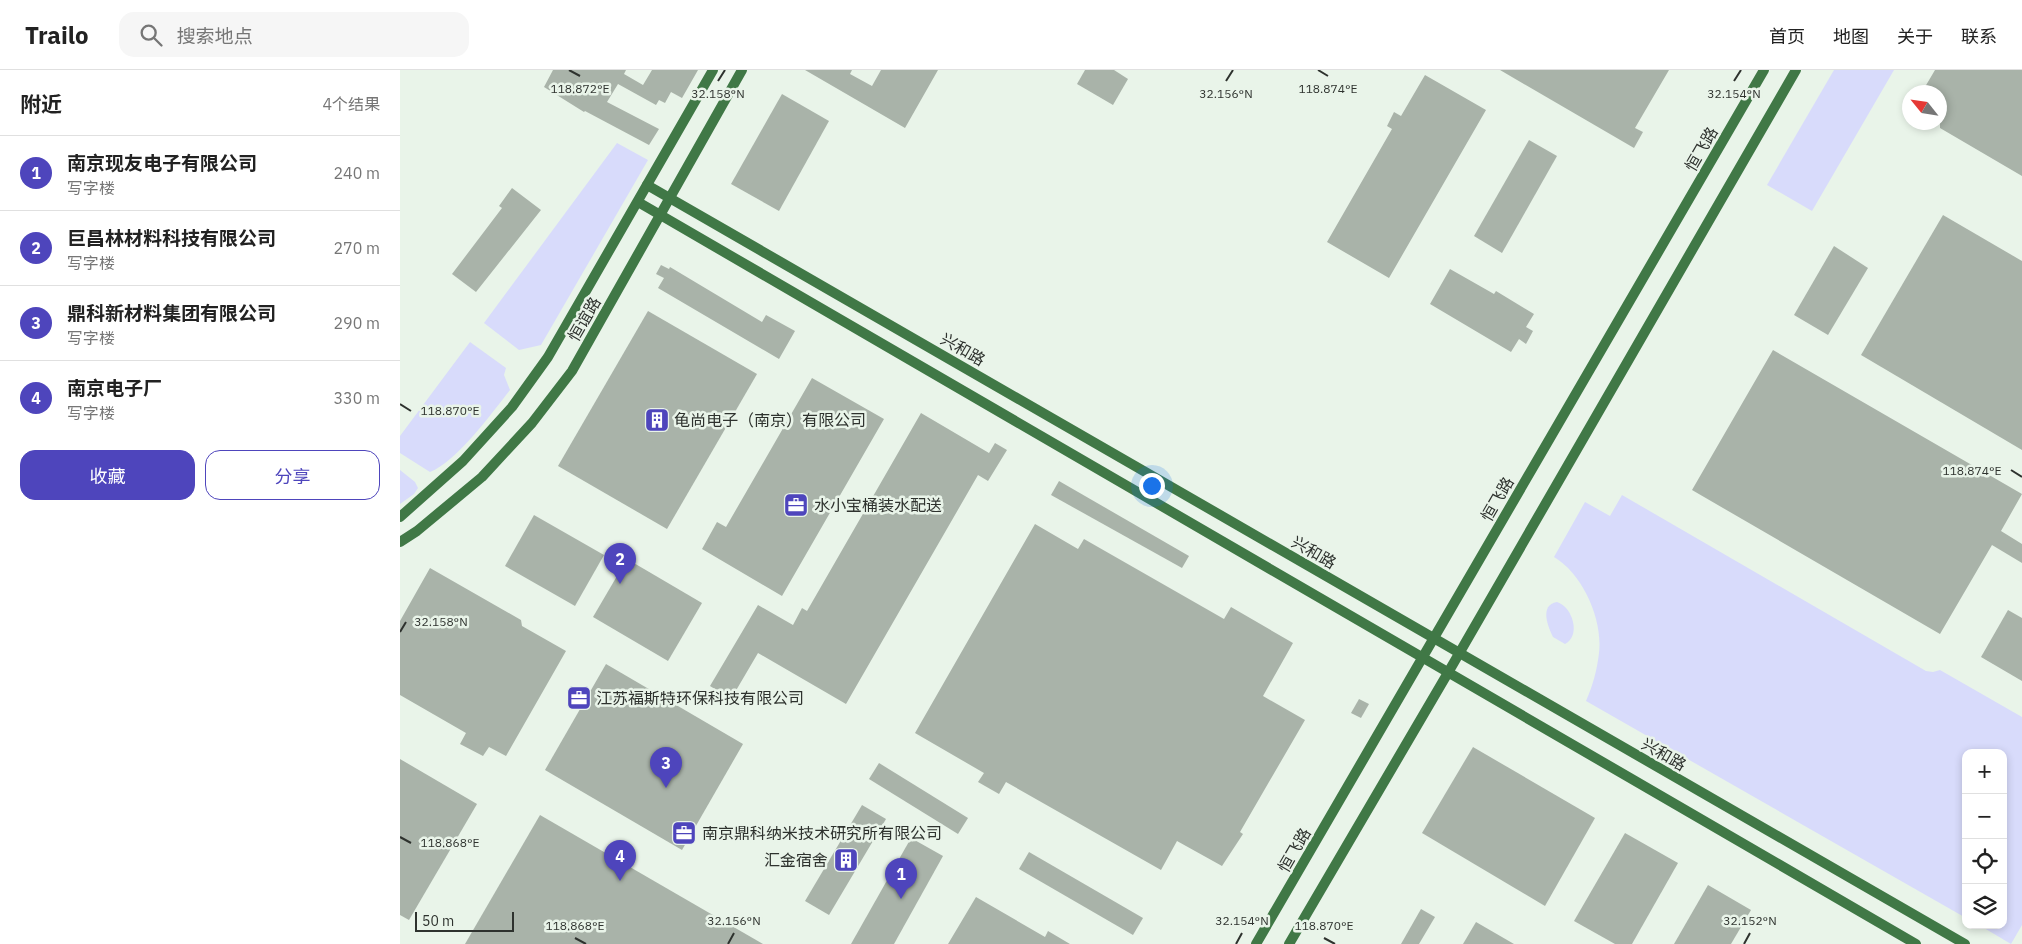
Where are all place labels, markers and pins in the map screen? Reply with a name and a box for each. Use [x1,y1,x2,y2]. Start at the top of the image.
building icon: 龟尚电子（南京）有限公司 [644,407,670,433]
place label: 龟尚电子（南京）有限公司 [674,410,866,430]
office icon: 水小宝桶装水配送 [783,492,809,518]
place label: 水小宝桶装水配送 [814,495,942,515]
pin: 2 [604,543,636,584]
office icon: 江苏福斯特环保科技有限公司 [566,685,592,711]
place label: 江苏福斯特环保科技有限公司 [596,688,804,708]
pin: 3 [650,747,682,788]
office icon: 南京鼎科纳米技术研究所有限公司 [671,820,697,846]
place label: 南京鼎科纳米技术研究所有限公司 [702,823,942,843]
pin: 4 [604,840,636,881]
building icon: 汇金宿舍 [833,847,859,873]
place label: 汇金宿舍 [764,850,828,870]
pin: 1 [885,858,917,899]

